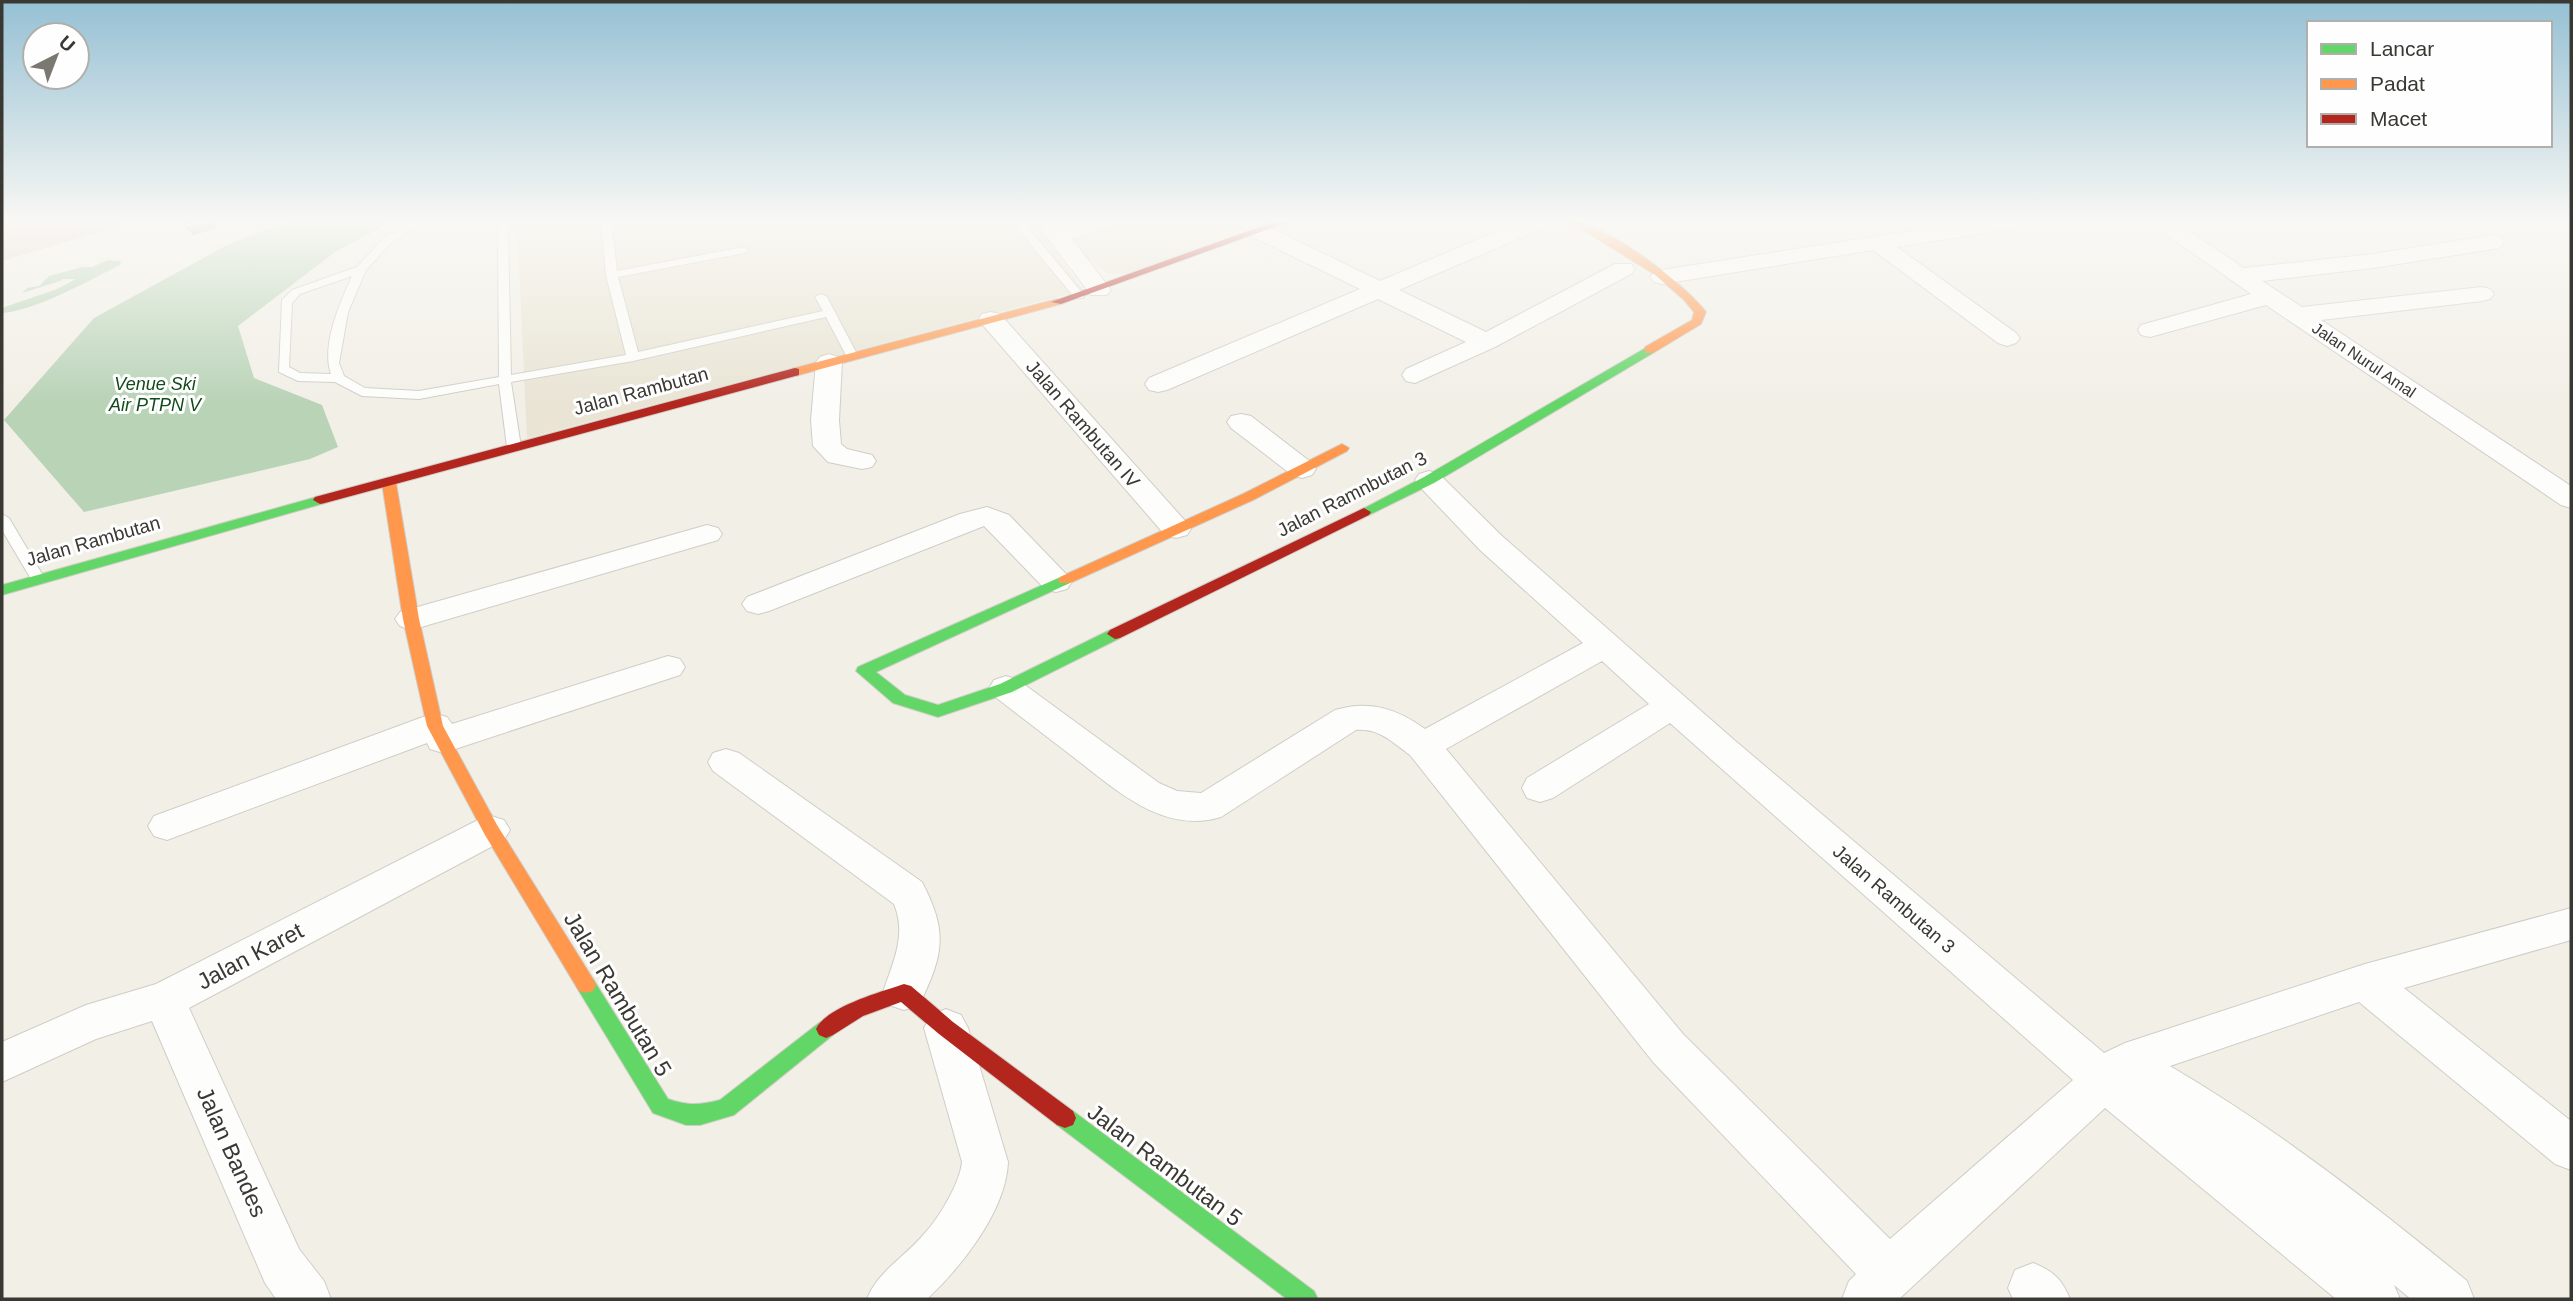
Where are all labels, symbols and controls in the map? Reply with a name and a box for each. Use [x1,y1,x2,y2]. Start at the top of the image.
north arrow [21,21,91,91]
legend [2307,21,2552,147]
text: U [55,31,79,56]
text: Lancar [2370,37,2434,60]
text: Padat [2370,72,2425,95]
text: Macet [2370,107,2427,130]
street label: Jalan Nurul Amal [2309,319,2419,401]
street label: Jalan Rambutan IV [1022,356,1144,492]
street label: Jalan Rambutan [571,363,711,419]
water label: Venue Ski Air PTPN V [108,374,203,415]
street label: Jalan Ramnbutan 3 [1274,447,1430,541]
street label: Jalan Rambutan [24,512,162,570]
street label: Jalan Rambutan 3 [1829,840,1959,958]
street label: Jalan Rambutan 5 [559,907,677,1081]
street label: Jalan Karet [193,917,308,995]
street label: Jalan Bandes [192,1083,272,1221]
street label: Jalan Rambutan 5 [1083,1098,1247,1232]

